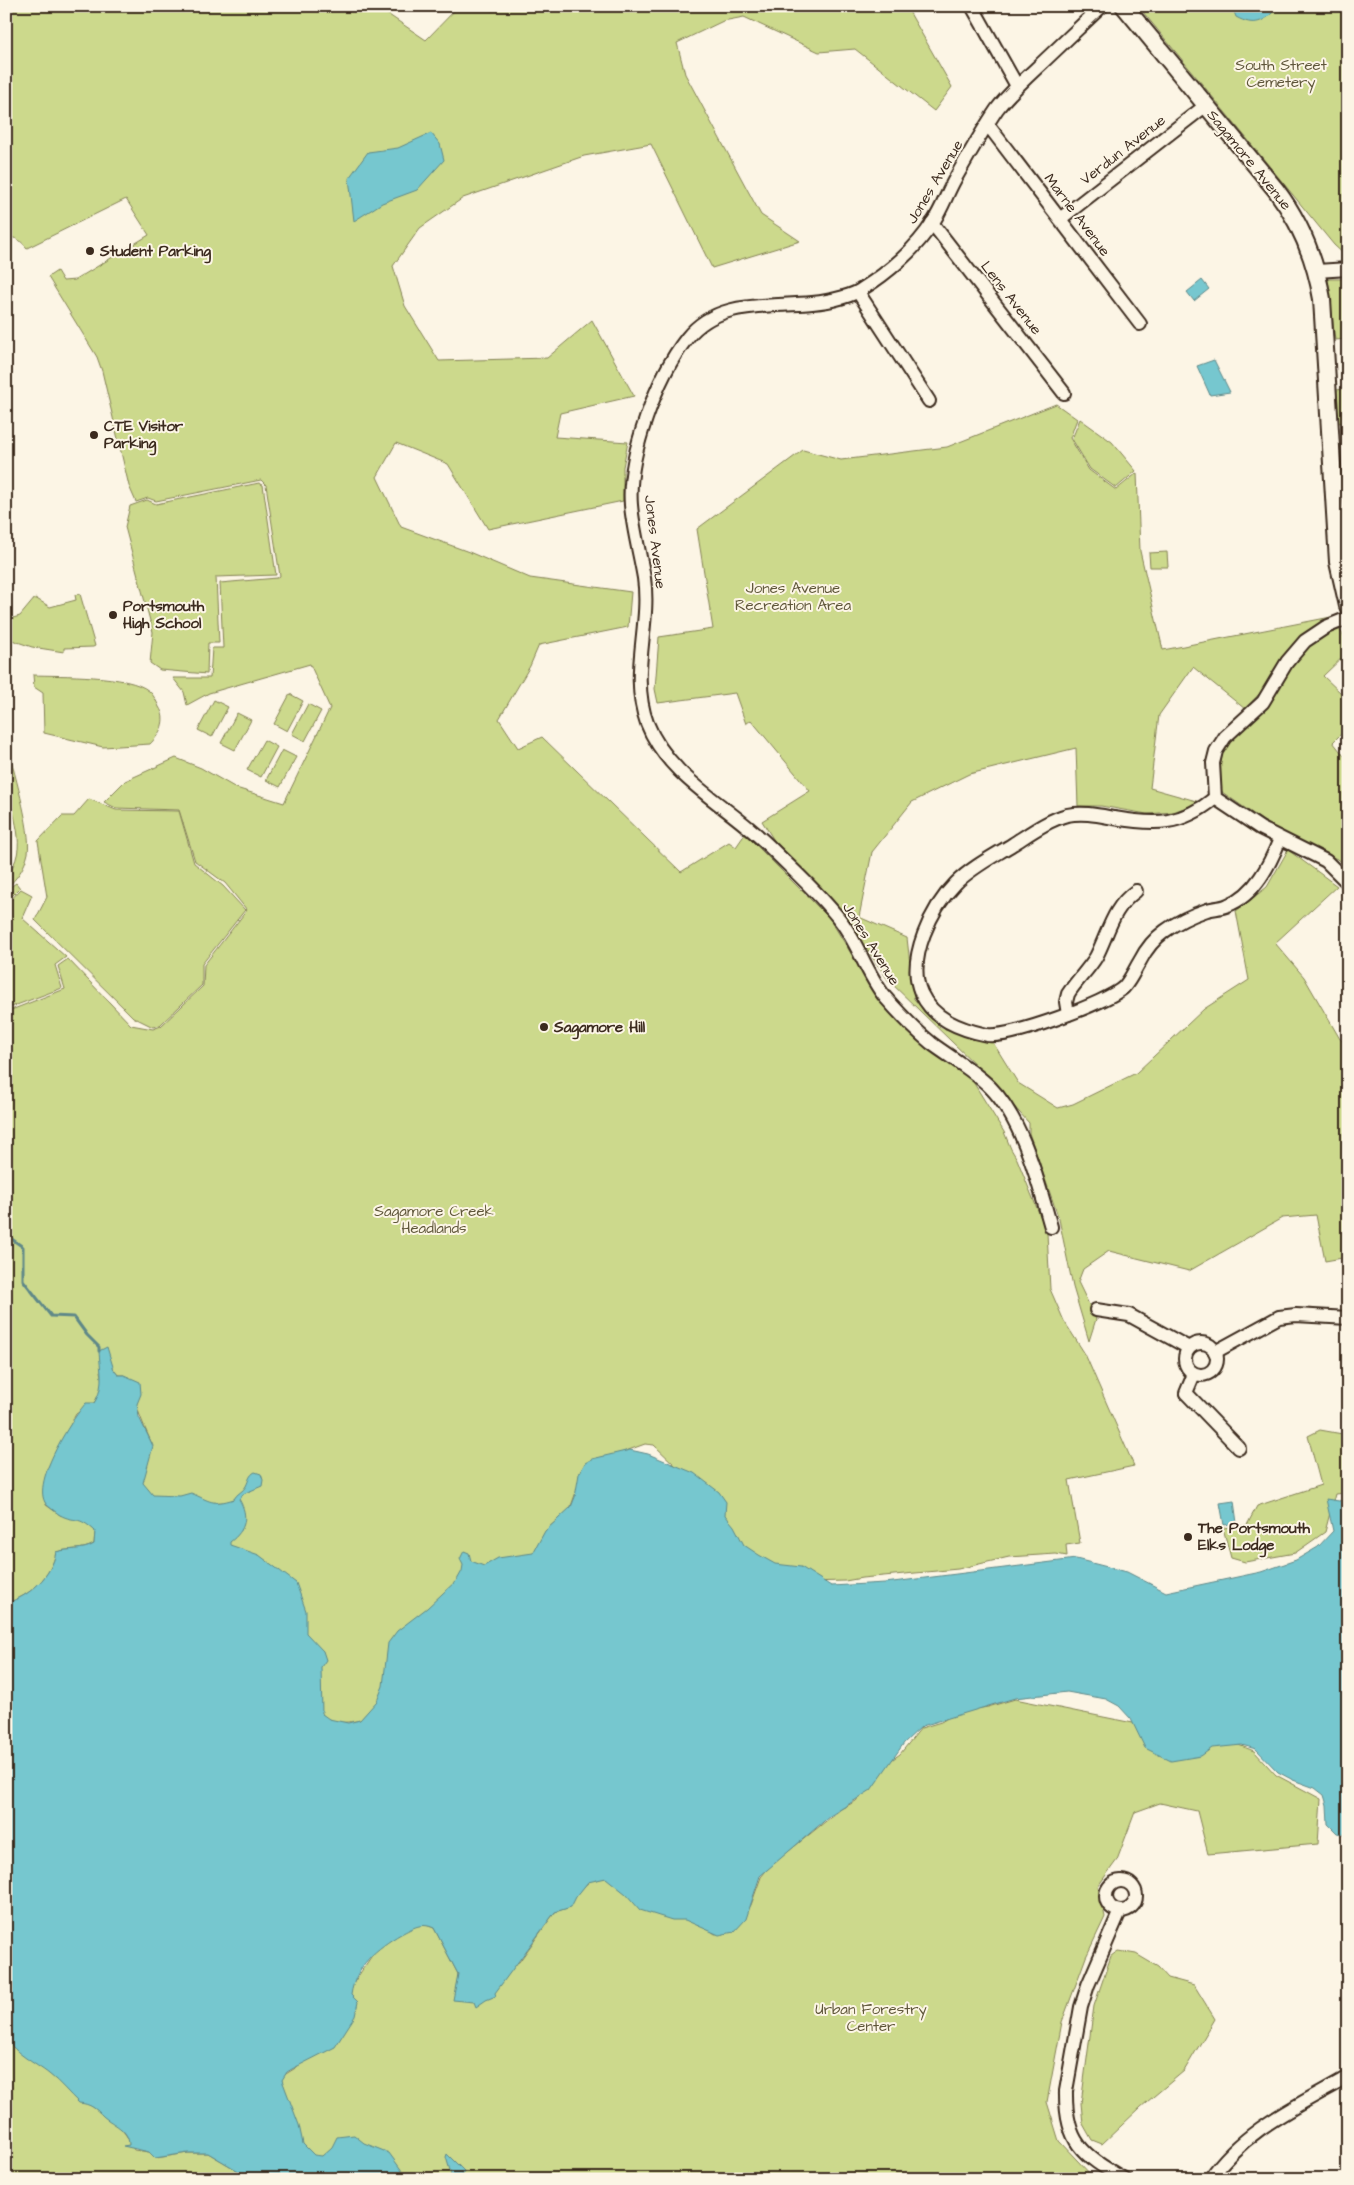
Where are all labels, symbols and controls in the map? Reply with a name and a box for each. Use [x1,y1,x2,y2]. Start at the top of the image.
park label: South Street Cemetery [1235,55,1327,94]
street label: Sagamore Avenue [1201,105,1296,215]
street label: Verdun Avenue [1076,110,1170,190]
street label: Jones Avenue [902,136,968,228]
street label: Marne Avenue [1039,169,1115,261]
place label: Student Parking [99,241,211,264]
marker: Student Parking [84,245,96,257]
street label: Lens Avenue [976,257,1046,339]
place label: CTE Visitor Parking [104,416,184,456]
marker: CTE Visitor Parking [88,429,100,441]
street label: Jones Avenue [639,494,671,590]
park label: Jones Avenue Recreation Area [735,578,851,616]
place label: Portsmouth High School [123,596,205,636]
marker: Portsmouth High School [107,609,119,621]
street label: Jones Avenue [837,898,905,990]
place label: Sagamore Hill [553,1017,646,1040]
marker: Sagamore Hill [538,1021,550,1033]
park label: Sagamore Creek Headlands [374,1201,494,1239]
place label: The Portsmouth Elks Lodge [1197,1518,1311,1558]
marker: The Portsmouth Elks Lodge [1182,1531,1194,1543]
park label: Urban Forestry Center [815,1999,927,2037]

